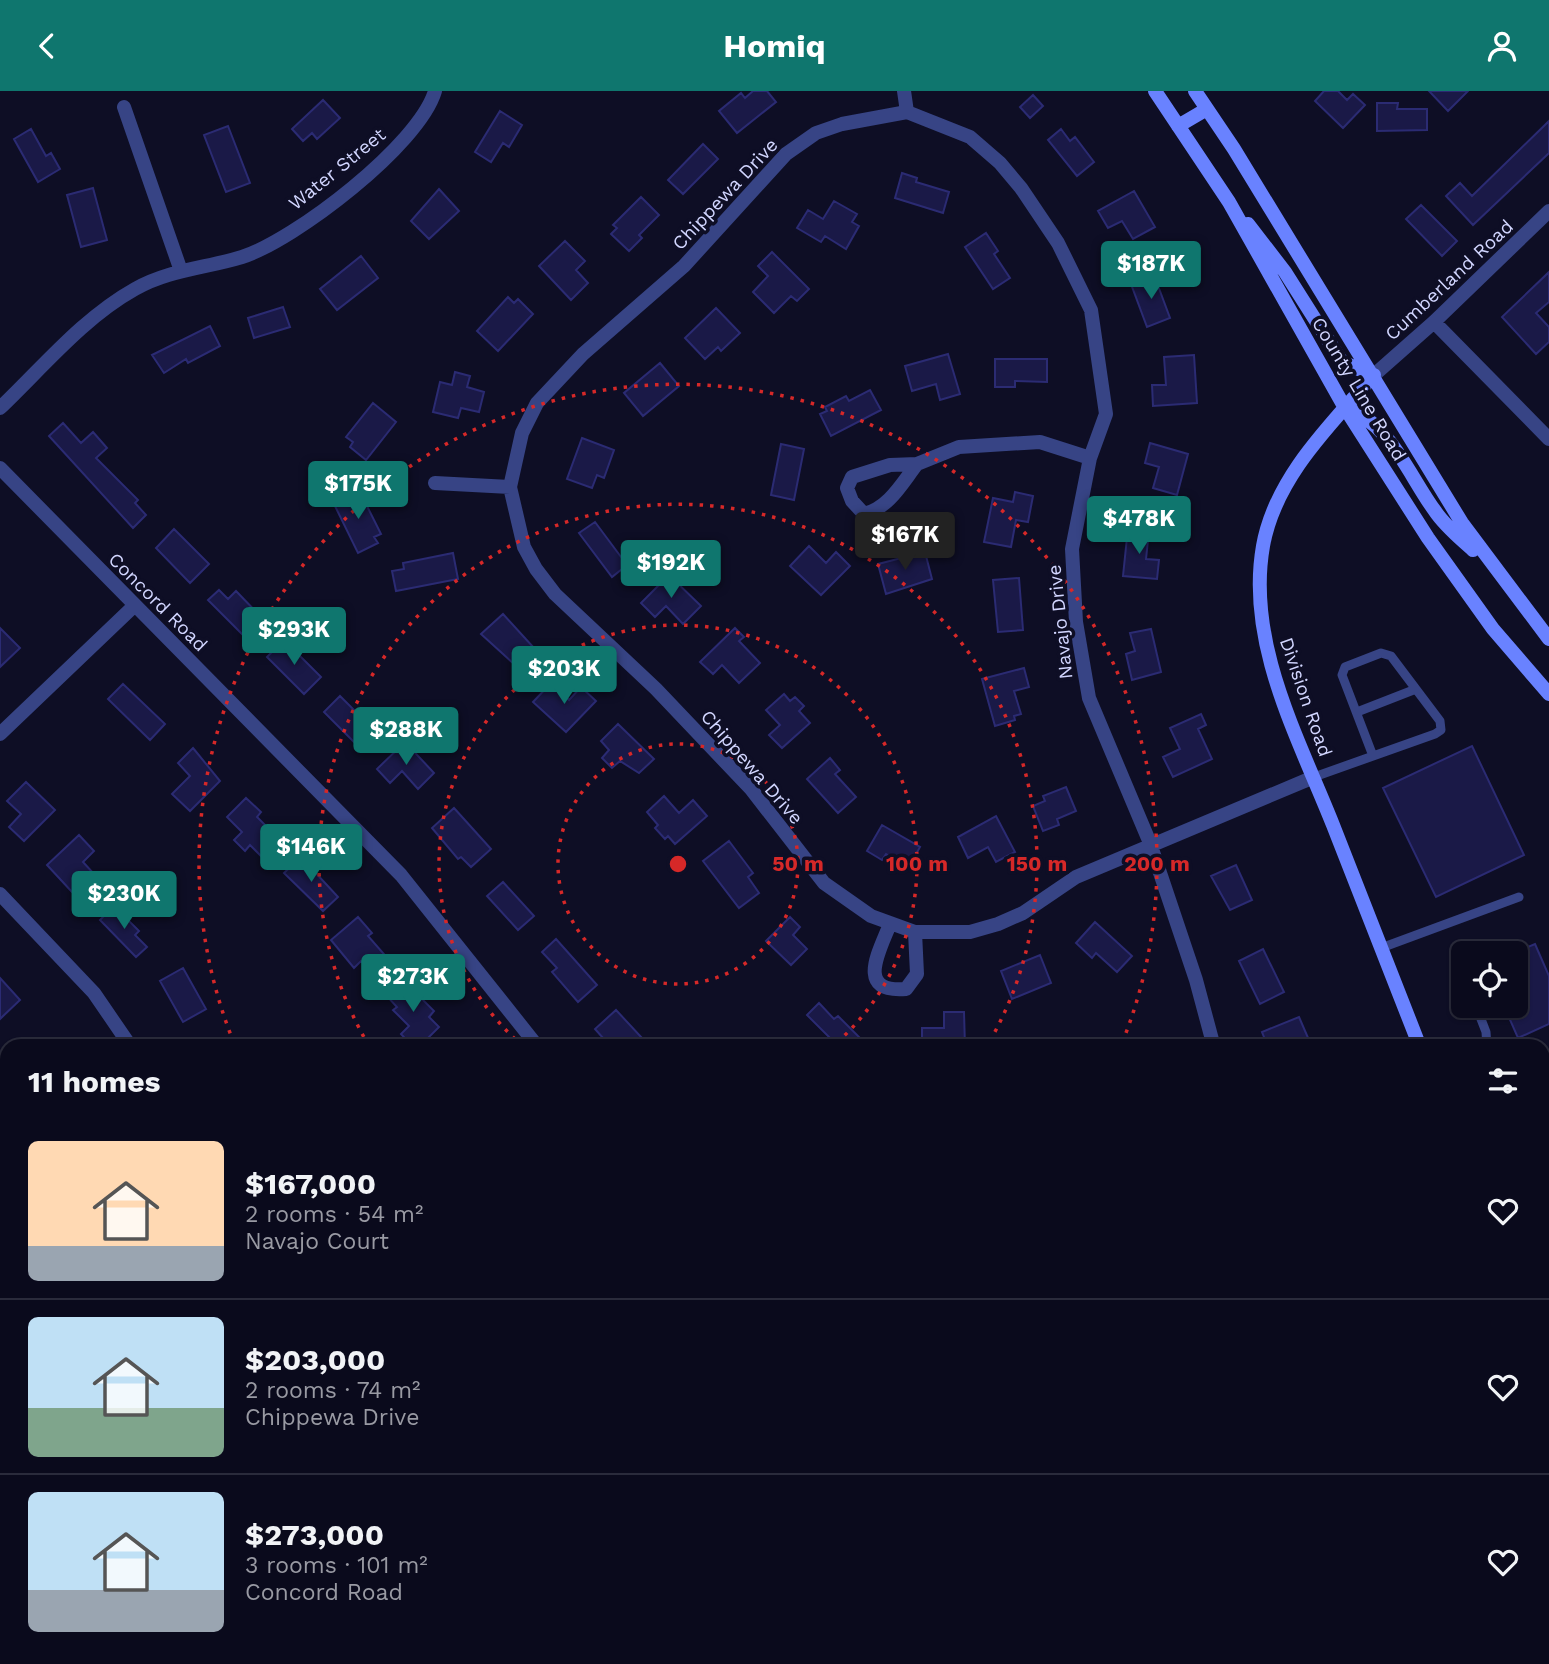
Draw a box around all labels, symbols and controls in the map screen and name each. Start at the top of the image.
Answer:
icon: back [28,27,66,65]
text: Homiq [723,27,826,65]
icon: person [1483,27,1521,65]
street label: Water Street [284,123,390,215]
street label: Chippewa Drive [667,133,783,255]
street label: Cumberland Road [1380,215,1518,345]
pin: $187K [1102,241,1200,301]
text: $187K [1117,250,1185,277]
street label: County Line Road [1307,313,1411,465]
pin: $175K [309,461,407,521]
text: $175K [324,470,392,497]
pin: $478K [1090,497,1188,556]
text: $478K [1103,505,1175,532]
pin: $167K [856,512,954,572]
text: $167K [871,521,939,548]
pin: $192K [622,540,720,600]
street label: Concord Road [104,548,212,656]
text: $192K [637,549,705,576]
street label: Navajo Drive [1043,564,1077,680]
pin: $293K [245,607,343,667]
text: $293K [258,616,330,643]
street label: Division Road [1275,634,1337,760]
pin: $203K [515,647,613,706]
text: $203K [528,655,600,682]
street label: Chippewa Drive [696,705,808,829]
pin: $288K [357,707,455,767]
text: $288K [369,716,443,743]
pin: $146K [262,825,360,884]
text: $146K [276,833,346,860]
text: 50 m [772,851,824,876]
text: 100 m [886,851,948,876]
text: 150 m [1007,851,1067,876]
text: 200 m [1124,851,1190,876]
centre of rings [666,852,690,876]
pin: $230K [75,871,173,931]
text: $230K [88,880,160,907]
map controls [1451,941,1528,1018]
button: locate [1451,941,1528,1018]
pin: $273K [364,955,462,1014]
text: $273K [377,963,449,990]
icon: filters [1484,1062,1522,1100]
text: 11 homes [28,1064,161,1099]
text: $167,000 [245,1166,376,1201]
icon: home [84,1169,168,1253]
icon: heart [1484,1192,1522,1230]
text: 2 rooms · 54 m² [245,1201,423,1228]
text: Navajo Court [245,1228,389,1255]
text: $203,000 [245,1342,385,1377]
icon: home [84,1345,168,1429]
icon: heart [1484,1368,1522,1406]
text: 2 rooms · 74 m² [245,1377,420,1404]
text: Chippewa Drive [245,1404,419,1431]
text: $273,000 [245,1517,384,1552]
icon: home [84,1520,168,1604]
icon: heart [1484,1543,1522,1581]
text: 3 rooms · 101 m² [245,1552,428,1579]
text: Concord Road [245,1579,403,1606]

